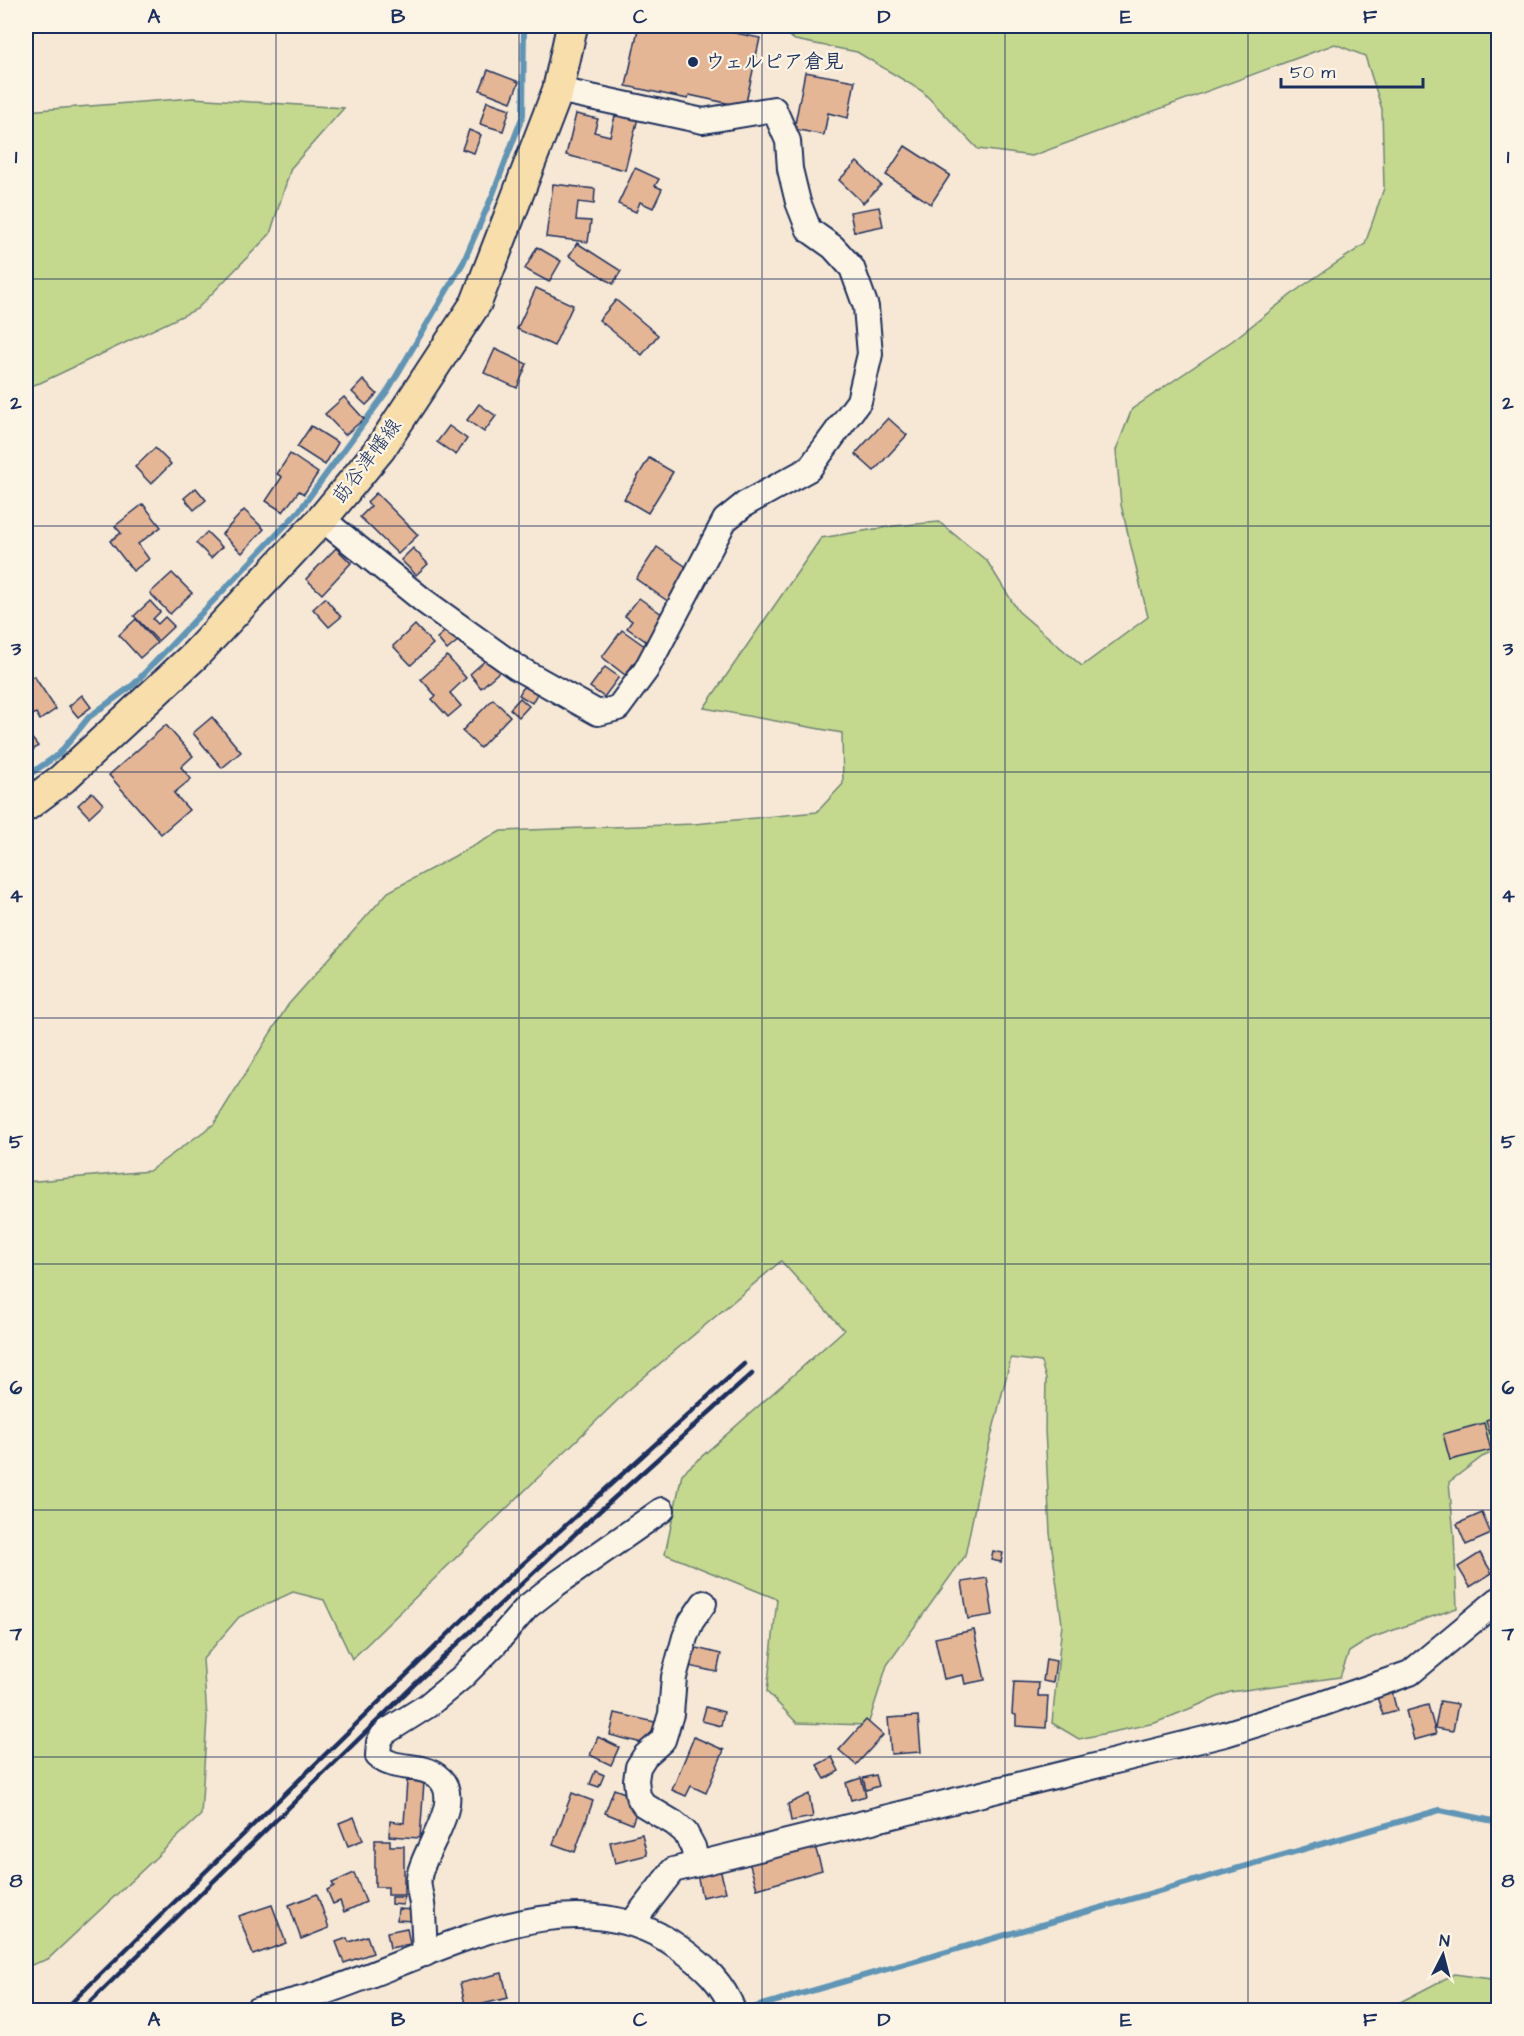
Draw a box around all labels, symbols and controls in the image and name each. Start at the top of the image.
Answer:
text: A [148,3,161,31]
text: B [391,3,406,31]
text: C [633,3,648,31]
text: D [878,3,891,31]
text: E [1120,3,1132,31]
text: F [1363,3,1378,31]
place label: ウェルピア倉見 [705,48,843,76]
scale bar [1281,51,1424,89]
marker: ウェルピア倉見 [686,55,700,69]
text: 50 m [1290,60,1335,85]
text: 1 [15,143,18,171]
text: 1 [1507,143,1510,171]
text: 2 [9,389,22,417]
text: 2 [1501,389,1514,417]
street label: 莇谷津幡線 [326,413,408,509]
text: 3 [10,635,22,663]
text: 3 [1502,635,1514,663]
text: 4 [9,882,23,910]
text: 4 [1501,882,1515,910]
text: 5 [9,1128,24,1156]
text: 5 [1501,1128,1516,1156]
text: 6 [10,1374,23,1402]
text: 6 [1502,1374,1515,1402]
text: 7 [9,1620,23,1648]
text: 7 [1501,1620,1515,1648]
text: 8 [10,1867,23,1895]
text: 8 [1502,1867,1515,1895]
north arrow [1413,1925,1473,1985]
text: N [1438,1930,1451,1953]
text: A [148,2006,161,2034]
text: B [391,2006,406,2034]
text: C [633,2006,648,2034]
text: D [878,2006,891,2034]
text: E [1120,2006,1132,2034]
text: F [1363,2006,1378,2034]

